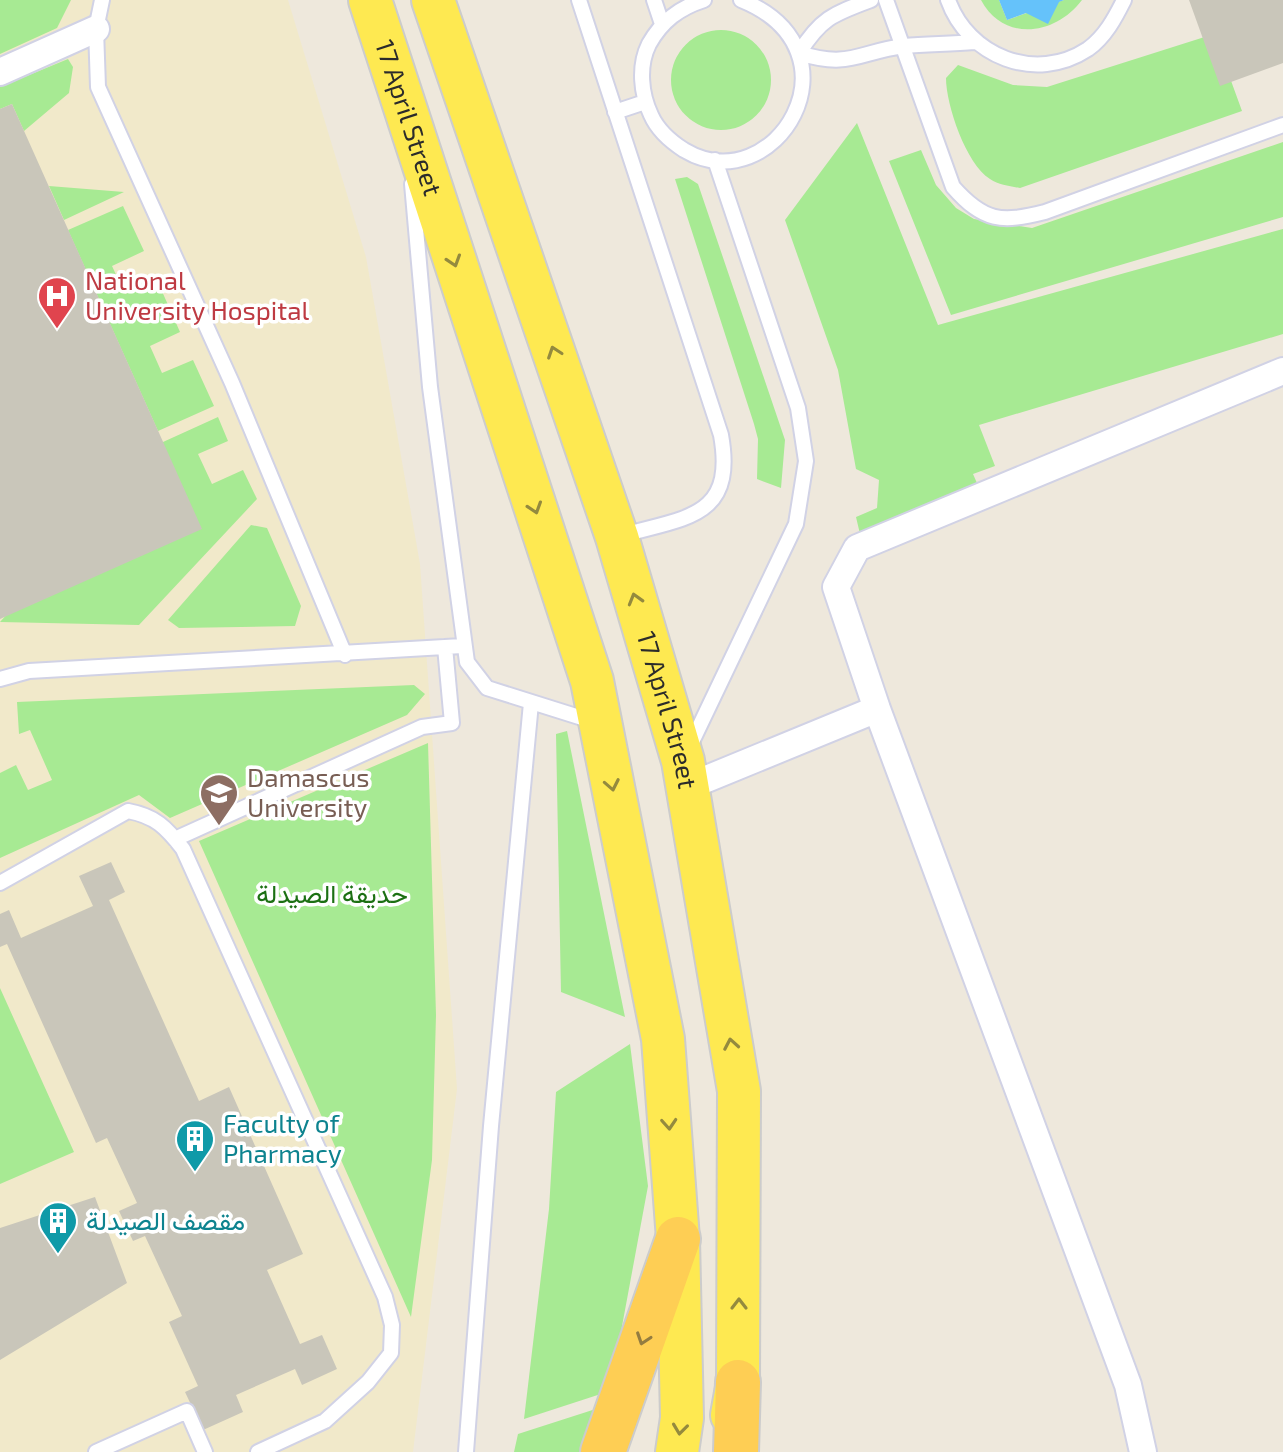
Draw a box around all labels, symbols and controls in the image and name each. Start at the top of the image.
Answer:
street label: 17 April Street [370,36,450,199]
one-way arrow [445,254,461,267]
place label: National University Hospital [85,264,309,325]
hospital icon: National University Hospital [36,275,78,330]
one-way arrow [547,346,563,360]
one-way arrow [525,500,541,514]
one-way arrow [628,593,644,607]
street label: 17 April Street [632,627,704,791]
place label: Damascus University [247,761,370,822]
school or university icon: Damascus University [198,772,240,827]
one-way arrow [603,778,620,791]
park label: حديقة الصيدلة [256,877,408,909]
one-way arrow [723,1037,740,1051]
place label: Faculty of Pharmacy [223,1107,342,1168]
building icon: Faculty of Pharmacy [174,1118,216,1173]
one-way arrow [660,1118,677,1131]
building icon: مقصف الصيدلة [37,1200,79,1255]
place label: مقصف الصيدلة [86,1204,245,1236]
one-way arrow [730,1297,748,1310]
one-way arrow [636,1331,652,1345]
one-way arrow [671,1423,688,1436]

